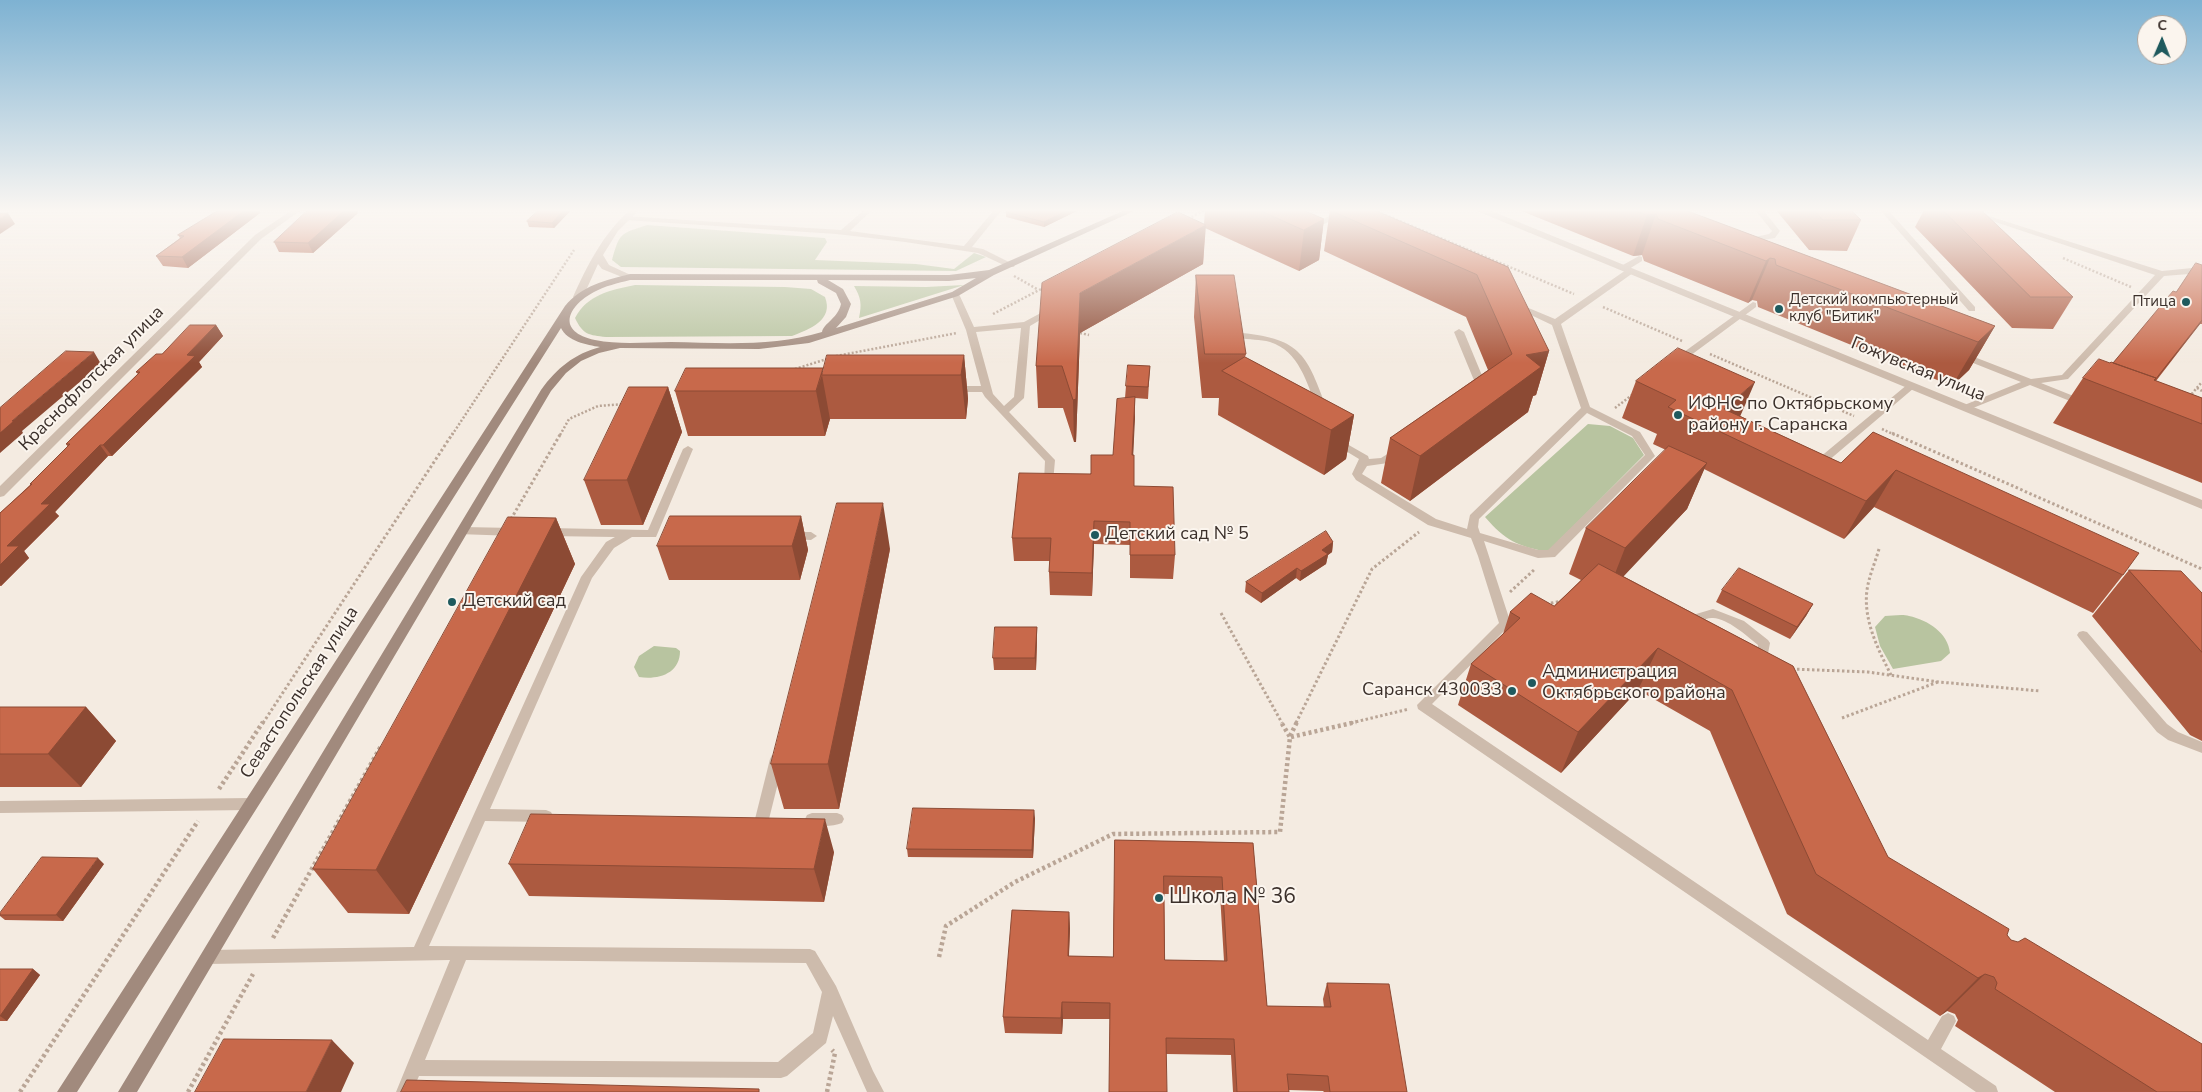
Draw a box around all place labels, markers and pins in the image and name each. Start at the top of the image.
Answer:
place label: Детский компьютерный клуб "Битик" [1789,291,1959,326]
place label: Птица [2132,293,2176,311]
marker: Птица [2180,296,2192,308]
marker: Детский компьютерный клуб "Битик" [1773,303,1785,315]
place label: ИФНС по Октябрьскому району г. Саранска [1688,394,1893,436]
marker: ИФНС по Октябрьскому району г. Саранска [1672,409,1684,421]
place label: Детский сад № 5 [1105,524,1249,546]
marker: Детский сад № 5 [1089,529,1101,541]
place label: Детский сад [462,591,566,613]
marker: Детский сад [446,596,458,608]
place label: Администрация Октябрьского района [1542,662,1726,704]
marker: Администрация Октябрьского района [1526,677,1538,689]
place label: Саранск 430033 [1362,680,1502,702]
marker: Саранск 430033 [1506,685,1518,697]
place label: Школа № 36 [1169,885,1296,911]
marker: Школа № 36 [1153,892,1165,904]

